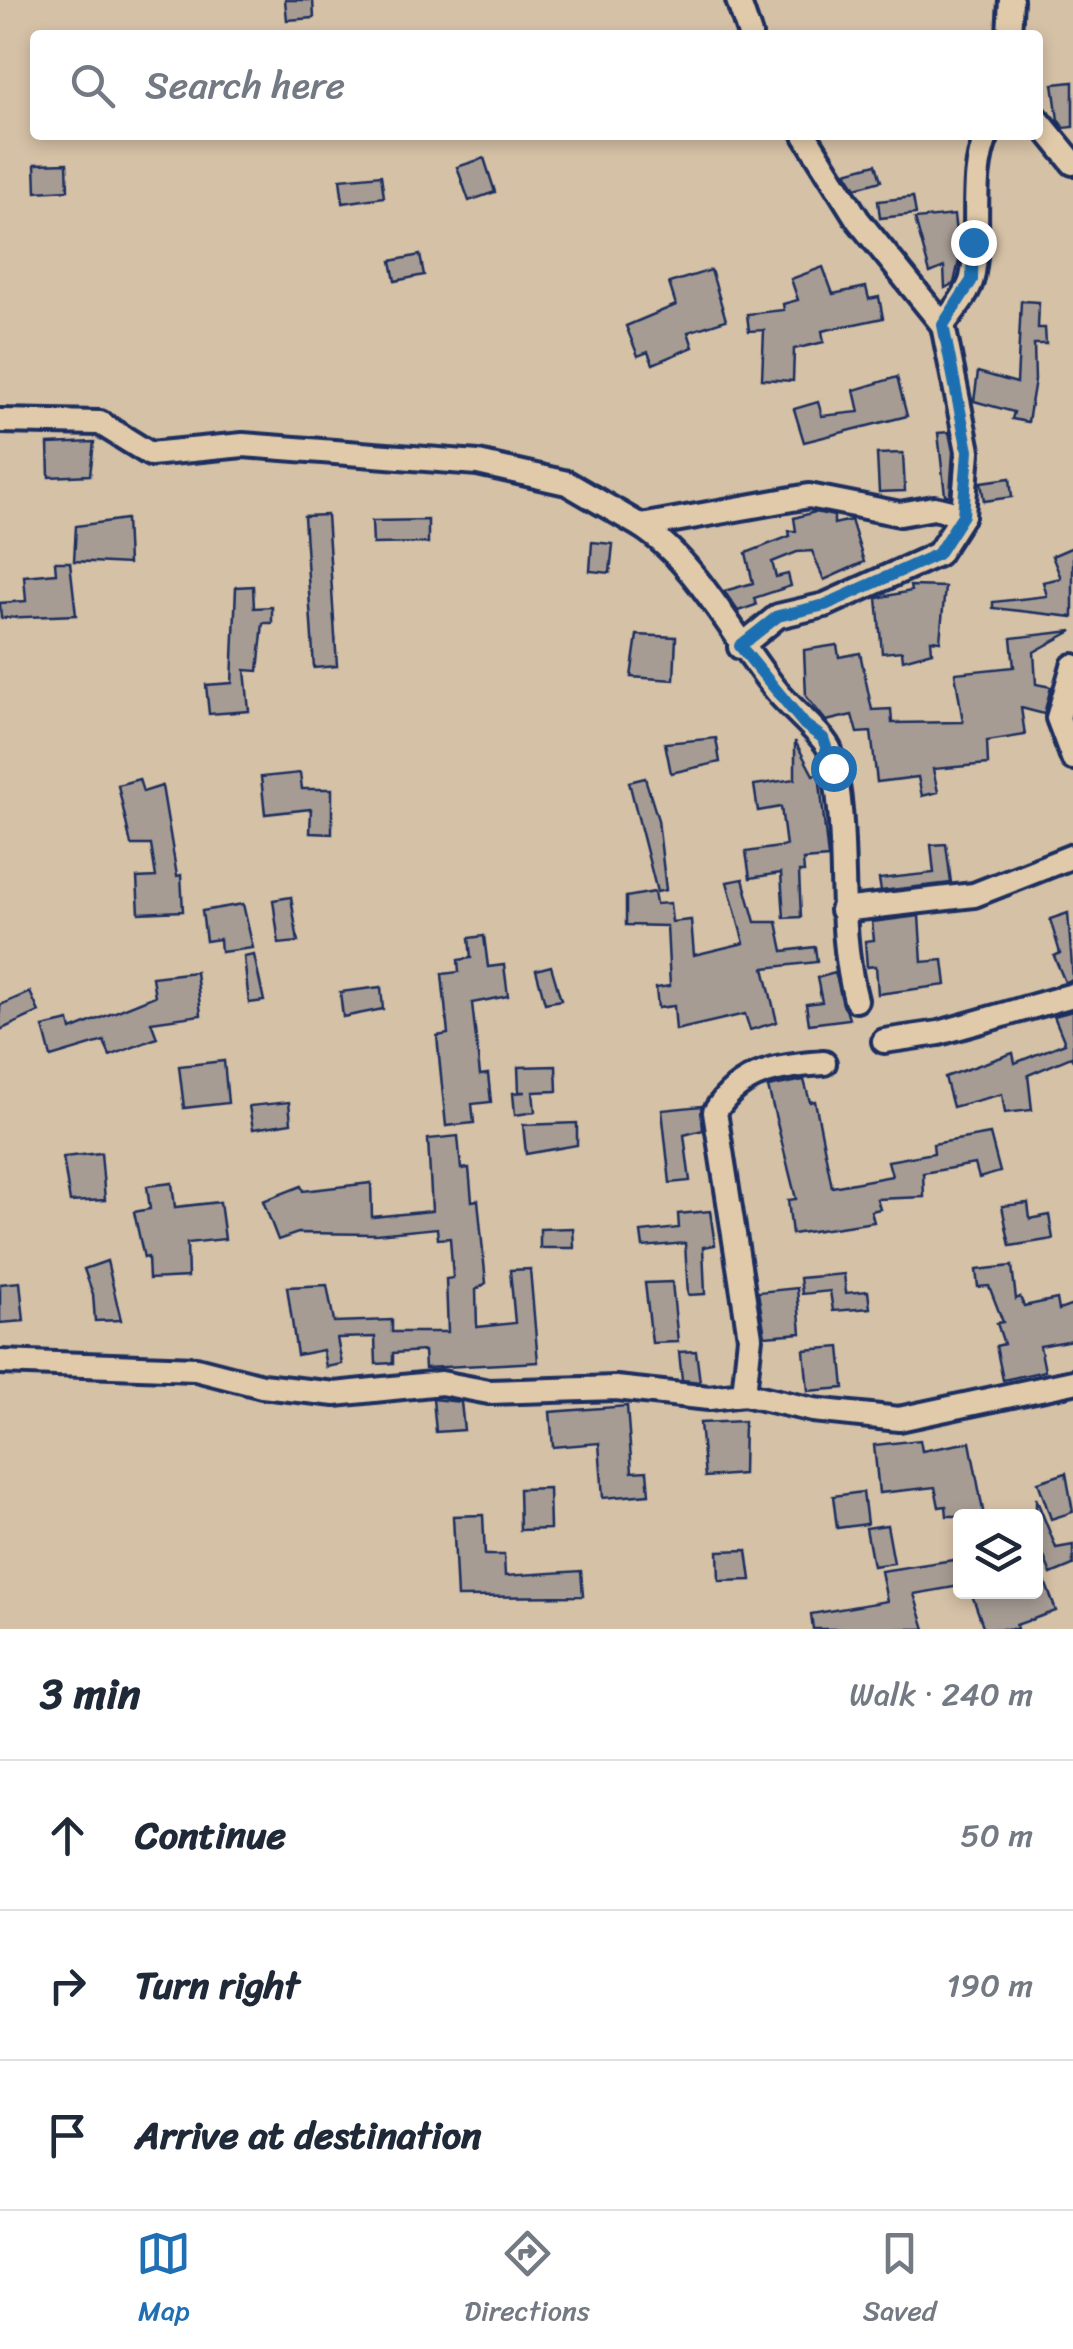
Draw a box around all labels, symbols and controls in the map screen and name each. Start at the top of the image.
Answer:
search box [30,30,1043,140]
text: Search here [145,52,345,119]
icon: search [65,58,120,113]
route end [951,220,997,266]
route start [811,746,857,792]
map controls [953,1509,1043,1599]
button: layers [953,1509,1043,1599]
text: 3 min [40,1657,140,1731]
text: Walk · 240 m [849,1666,1033,1723]
text: Continue [135,1802,286,1869]
text: 50 m [960,1807,1033,1864]
icon: ahead [40,1808,95,1863]
text: Turn right [135,1952,300,2019]
text: 190 m [947,1957,1033,2014]
icon: right [40,1958,95,2013]
text: Arrive at destination [135,2102,482,2169]
icon: arrive [40,2108,95,2163]
tab: Map [136,2226,191,2335]
tab: Directions [464,2226,590,2335]
tab: Saved [863,2226,937,2335]

